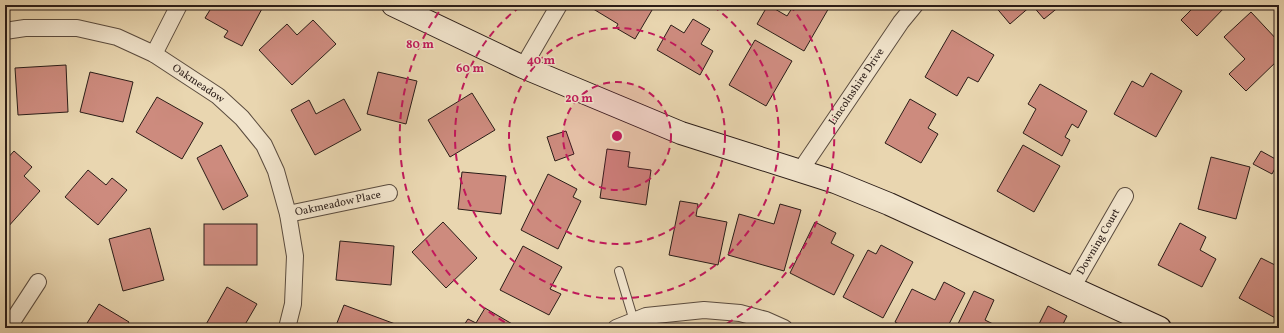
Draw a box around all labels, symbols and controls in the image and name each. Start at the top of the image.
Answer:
text: 80 m [406,37,434,53]
street label: Lincolnshire Drive [826,45,888,129]
text: 40 m [527,53,556,69]
street label: Oakmeadow [169,61,228,107]
text: 60 m [456,61,484,77]
text: 20 m [565,91,593,107]
centre of rings [610,129,624,143]
street label: Oakmeadow Place [294,188,382,220]
street label: Downing Court [1074,206,1124,278]

